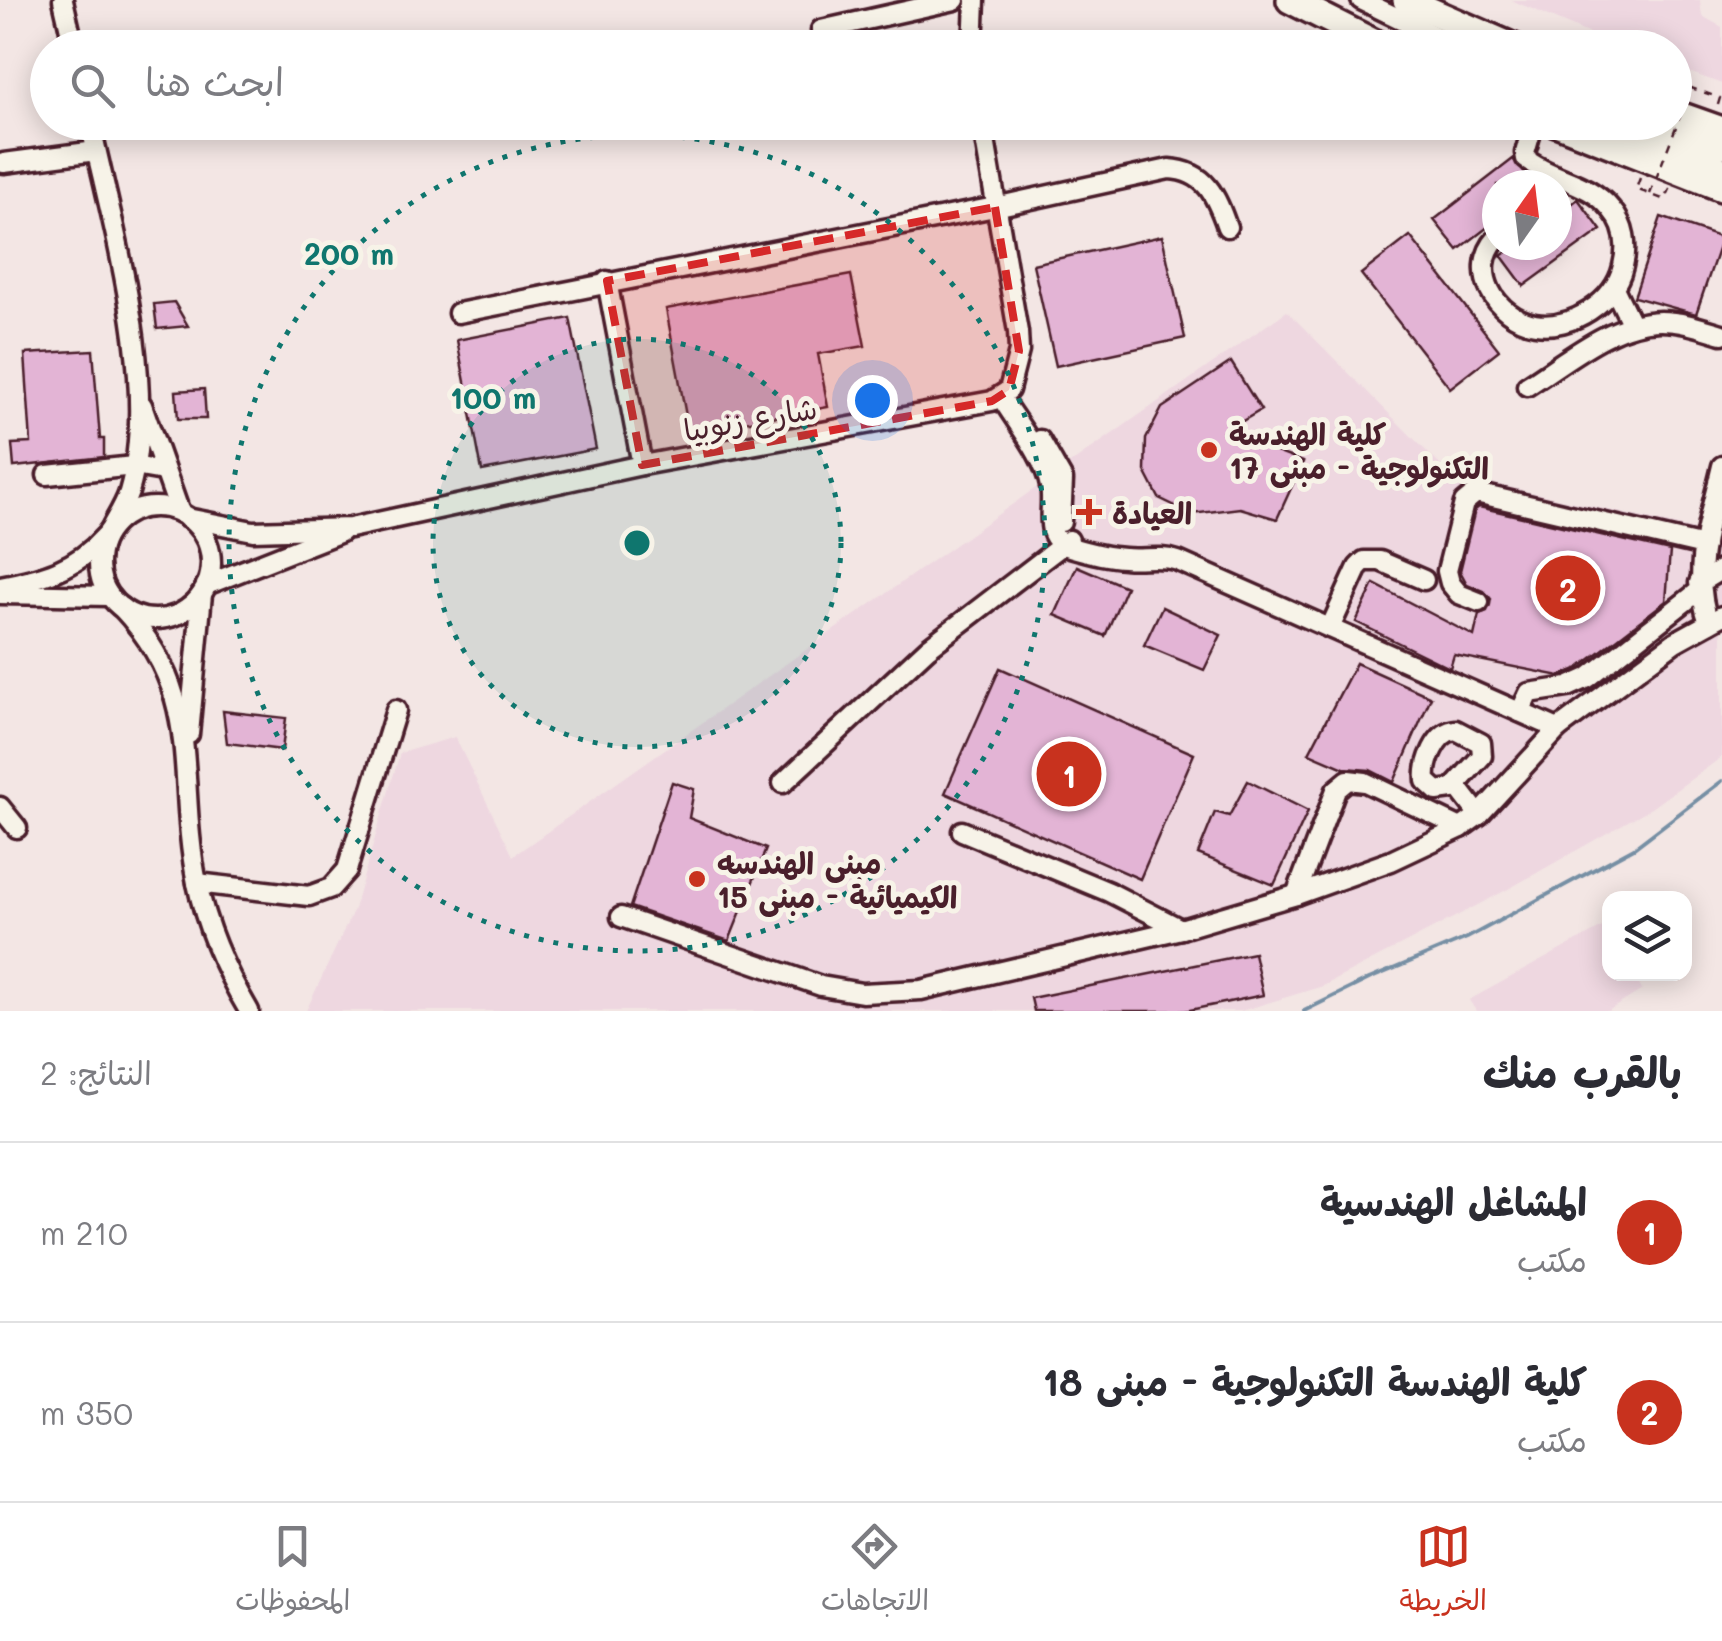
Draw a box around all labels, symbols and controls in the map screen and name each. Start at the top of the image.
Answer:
search box [30,30,1692,140]
text: ابحث هنا [145,56,284,106]
icon: search [65,58,120,113]
north arrow [1482,170,1572,260]
text: 200 m [304,233,394,273]
your location [847,375,898,426]
text: 100 m [450,377,536,417]
street label: شارع زنوبيا [680,387,820,452]
place label: كلية الهندسة التكنولوجية - مبنى 17 [1229,413,1489,488]
marker: كلية الهندسة التكنولوجية - مبنى 17 [1198,439,1220,461]
place label: العيادة [1112,492,1192,532]
marker: العيادة [1076,499,1102,525]
centre of rings [619,525,655,561]
pin: 2 [1536,550,1600,626]
pin: 1 [1036,736,1102,812]
place label: مبنى الهندسه الكيميائية - مبنى 15 [717,842,957,917]
marker: مبنى الهندسه الكيميائية - مبنى 15 [686,868,708,890]
map controls [1602,891,1692,981]
button: layers [1602,891,1692,981]
text: بالقرب منك [1483,1044,1682,1099]
text: النتائج: 2 [40,1051,152,1093]
text: المشاغل الهندسية [1320,1176,1587,1226]
text: 210 m [40,1211,128,1253]
text: 1 [1642,1211,1657,1253]
text: مكتب [1517,1238,1587,1280]
text: كلية الهندسة التكنولوجية - مبنى 18 [1042,1356,1587,1406]
text: 350 m [40,1391,133,1433]
text: 2 [1641,1391,1658,1433]
text: مكتب [1517,1418,1587,1460]
tab: المحفوظات [235,1519,351,1625]
tab: الاتجاهات [821,1519,929,1625]
tab: الخريطة [1399,1519,1487,1625]

